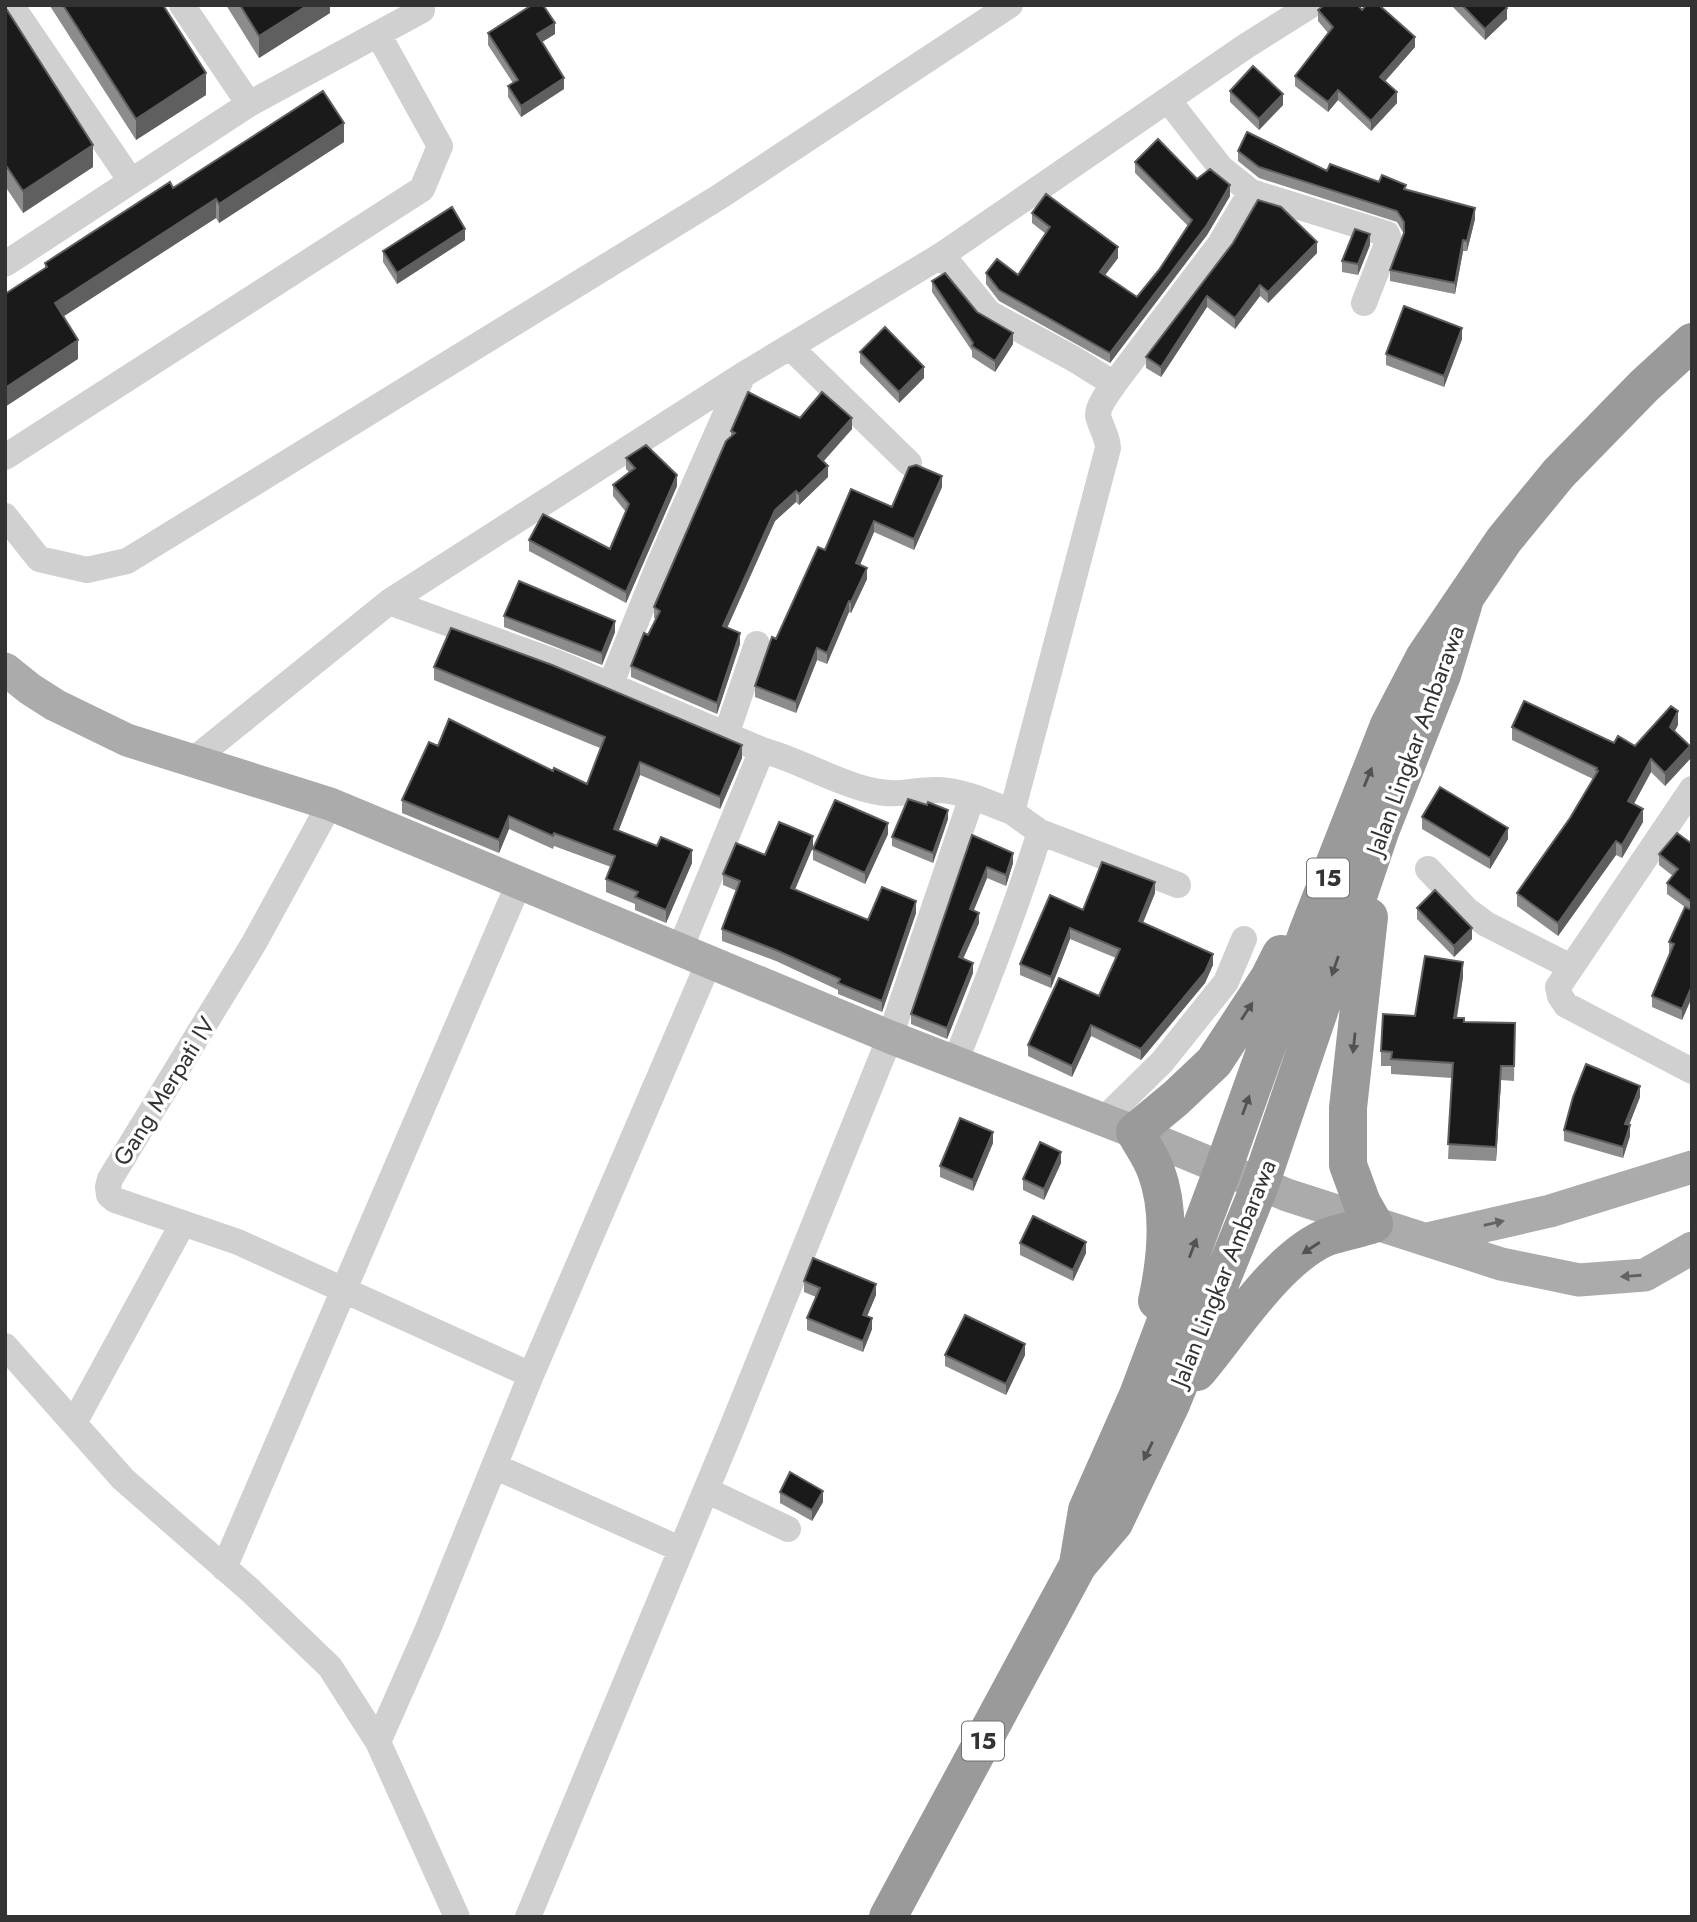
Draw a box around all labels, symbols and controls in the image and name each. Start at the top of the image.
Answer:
street label: Jalan Lingkar Ambarawa [1356,620,1473,863]
one-way arrow [1362,766,1373,787]
road number: 15 [1307,858,1349,898]
one-way arrow [1329,955,1340,976]
one-way arrow [1241,1002,1254,1021]
street label: Gang Merpati IV [104,1010,224,1172]
one-way arrow [1349,1032,1360,1054]
one-way arrow [1241,1094,1252,1115]
street label: Jalan Lingkar Ambarawa [1160,1154,1285,1395]
one-way arrow [1483,1218,1505,1229]
one-way arrow [1188,1238,1199,1259]
one-way arrow [1301,1241,1320,1254]
one-way arrow [1620,1271,1642,1282]
one-way arrow [1142,1441,1154,1461]
road number: 15 [962,1722,1004,1760]

